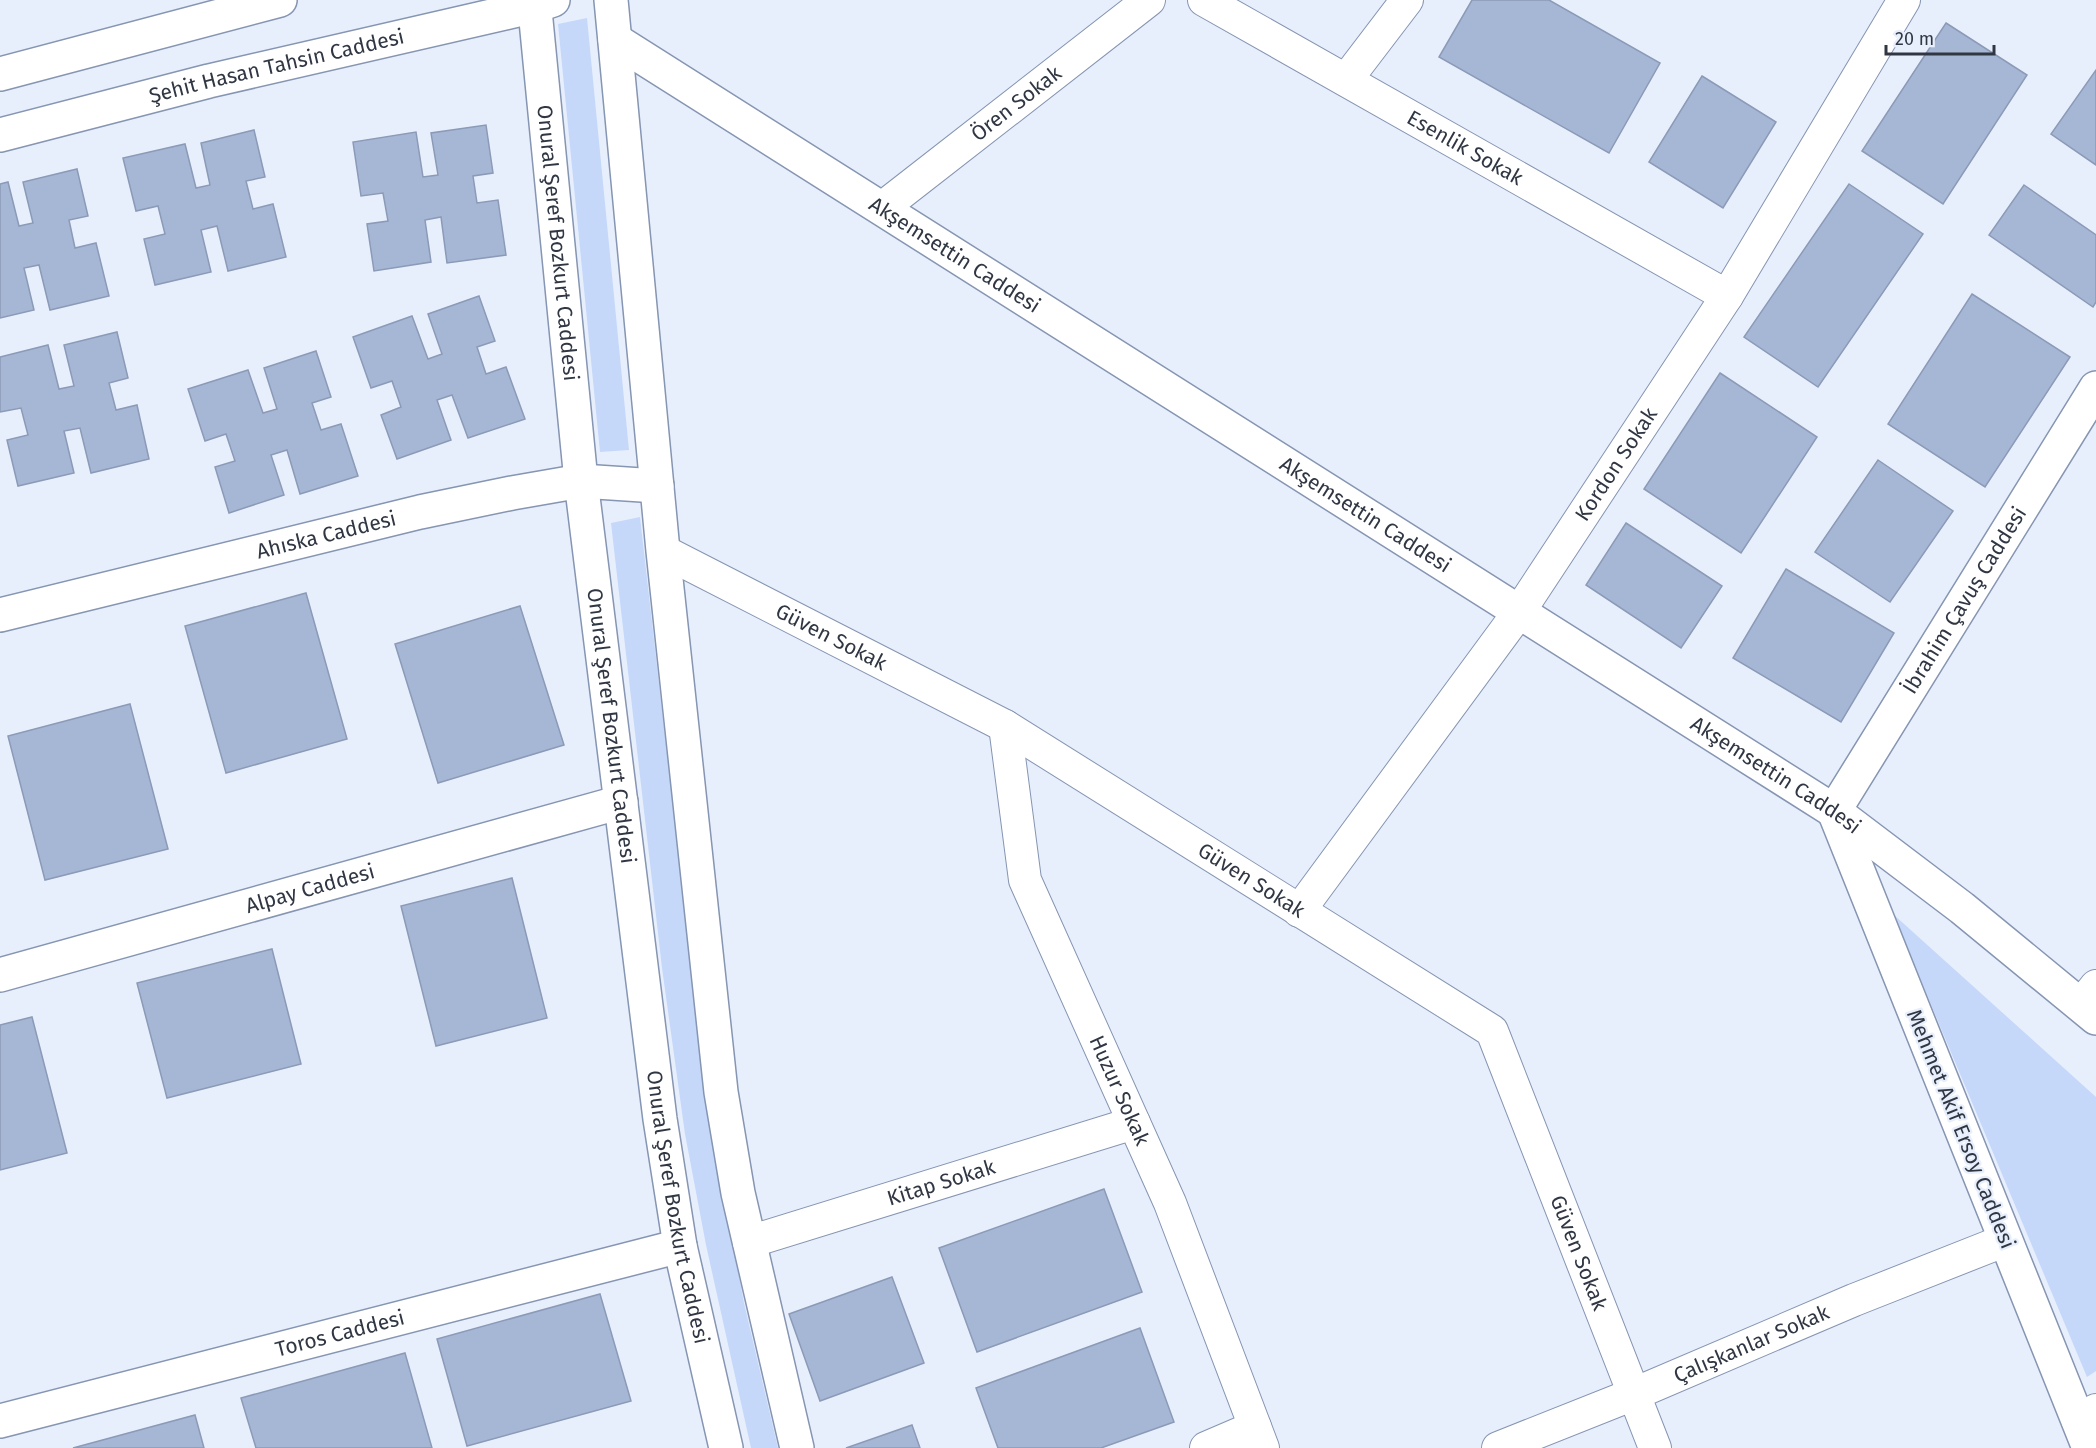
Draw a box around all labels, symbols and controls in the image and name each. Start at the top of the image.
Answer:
scale bar [1886,18,1994,56]
street label: Şehit Hasan Tahsin Caddesi [146,24,407,109]
text: 20 m [1895,28,1934,50]
street label: Ören Sokak [966,60,1067,147]
street label: Onural Şeref Bozkurt Caddesi [531,104,584,382]
street label: Esenlik Sokak [1402,105,1528,191]
street label: Akşemsettin Caddesi [864,191,1045,319]
street label: Kordon Sokak [1569,402,1663,526]
street label: Akşemsettin Caddesi [1275,451,1456,578]
street label: İbrahim Çavuş Caddesi [1897,502,2032,699]
street label: Ahıska Caddesi [254,505,399,565]
street label: Onural Şeref Bozkurt Caddesi [581,587,641,865]
street label: Güven Sokak [771,598,891,676]
street label: Akşemsettin Caddesi [1686,711,1866,840]
street label: Güven Sokak [1193,837,1310,924]
street label: Alpay Caddesi [243,858,378,919]
street label: Mehmet Akif Ersoy Caddesi [1901,1005,2021,1253]
street label: Huzur Sokak [1084,1031,1156,1150]
street label: Onural Şeref Bozkurt Caddesi [641,1069,715,1346]
street label: Kitap Sokak [884,1154,998,1212]
street label: Güven Sokak [1545,1192,1613,1314]
street label: Çalışkanlar Sokak [1670,1299,1833,1388]
street label: Toros Caddesi [273,1304,407,1363]

